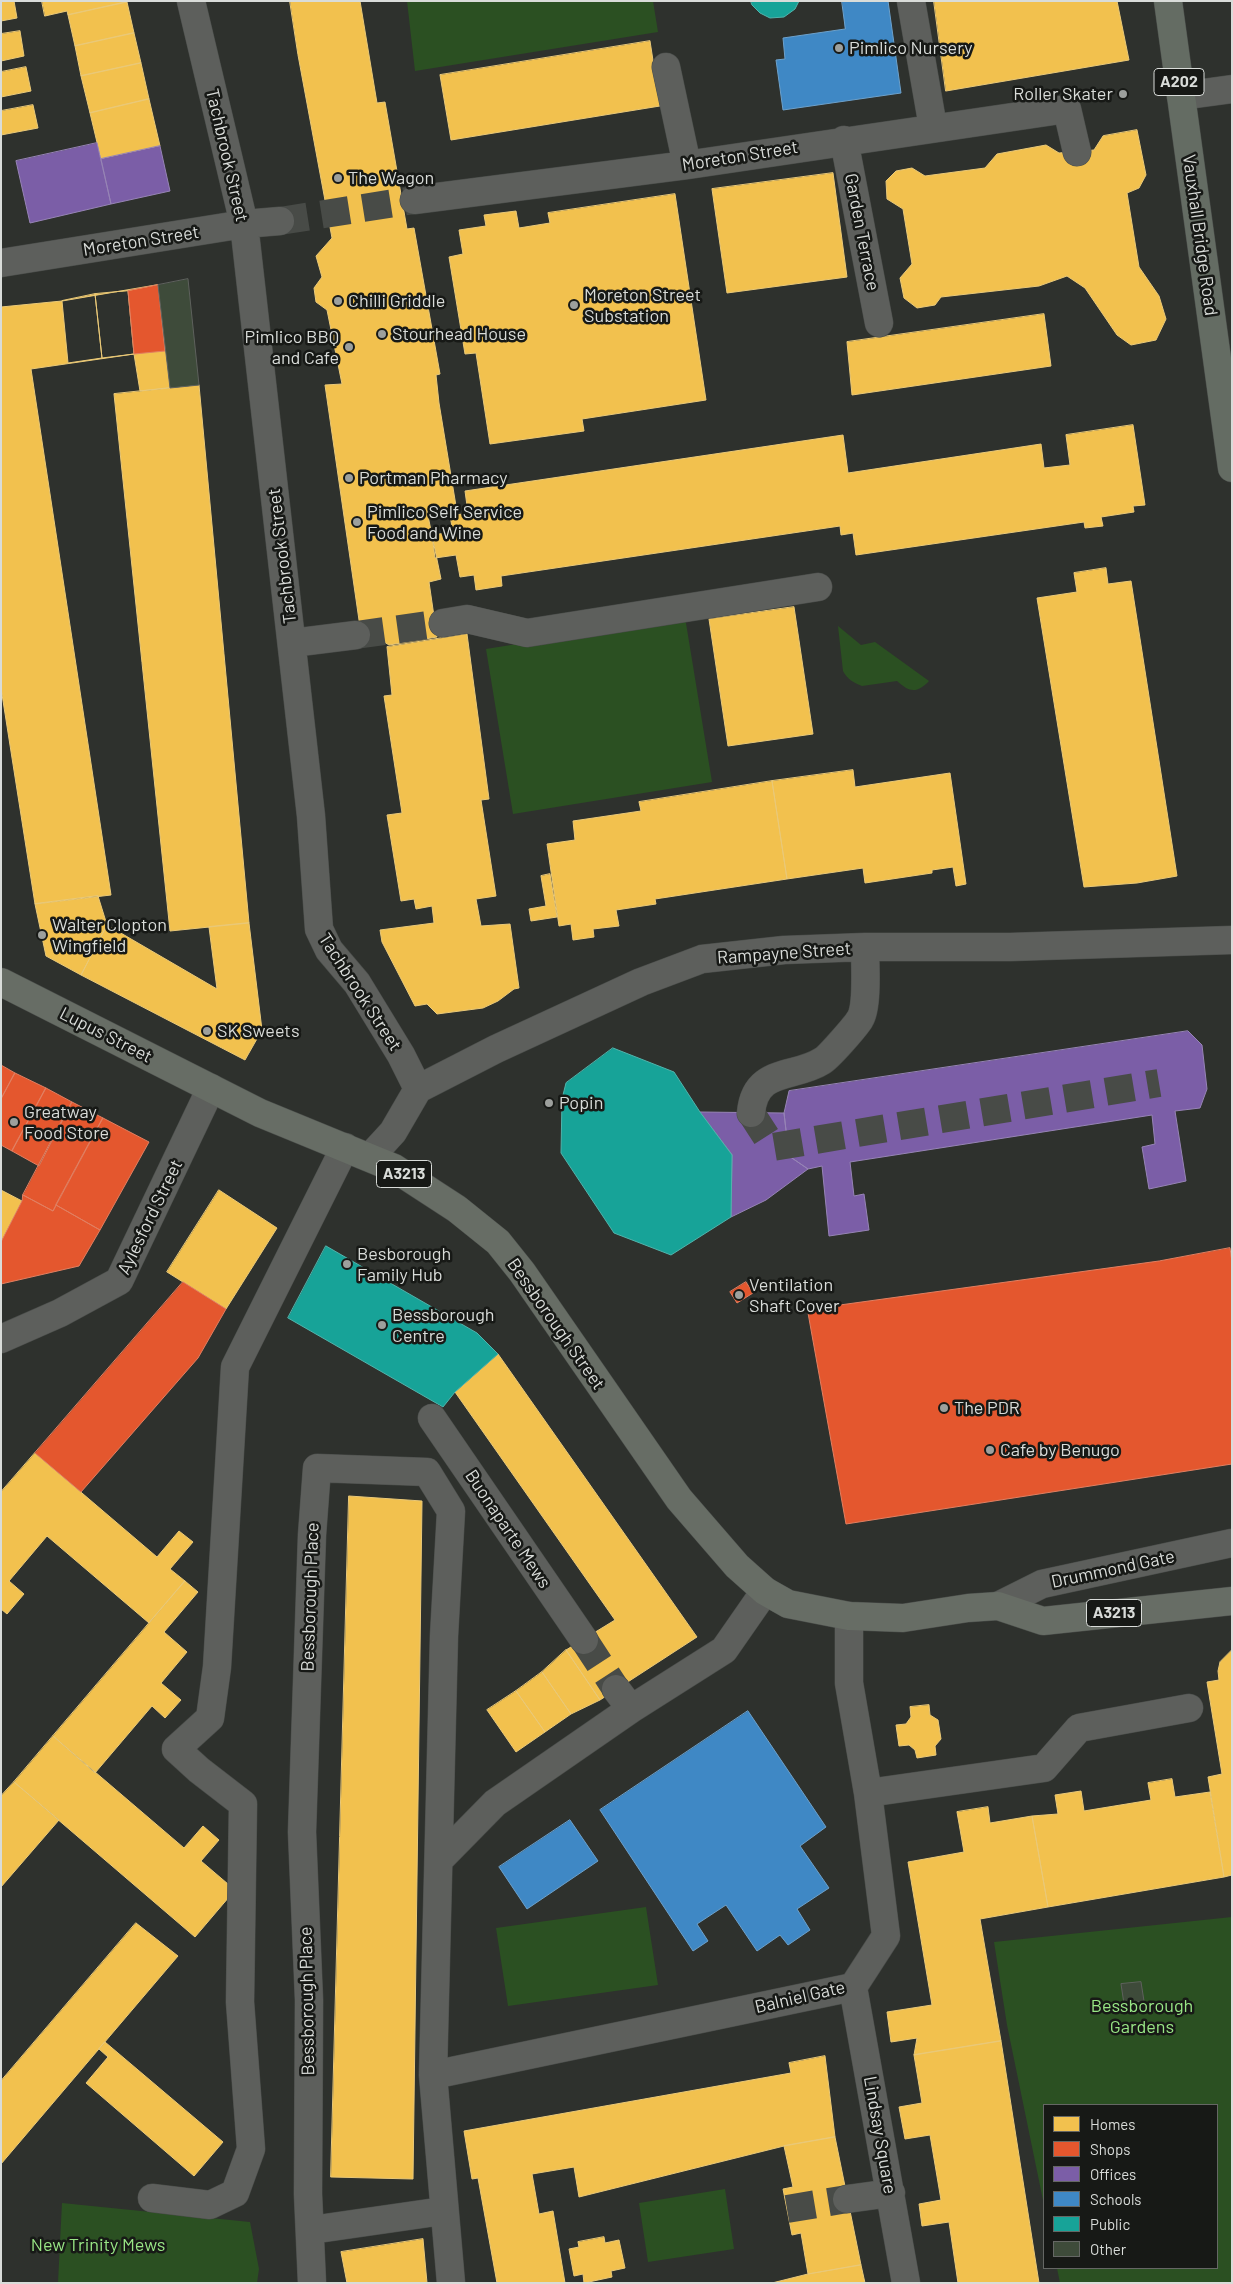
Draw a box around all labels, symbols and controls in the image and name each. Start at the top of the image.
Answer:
place label: Pimlico Nursery [849,37,972,59]
marker: Pimlico Nursery [833,42,845,54]
road number: A202 [1154,68,1204,95]
place label: Roller Skater [1013,83,1113,105]
street label: Tachbrook Street [201,86,253,224]
marker: Roller Skater [1117,88,1129,100]
street label: Moreton Street [680,136,800,176]
street label: Vauxhall Bridge Road [1178,153,1222,317]
place label: The Wagon [348,167,434,189]
marker: The Wagon [332,172,344,184]
street label: Garden Terrace [840,172,884,292]
street label: Moreton Street [81,221,201,261]
place label: Moreton Street Substation [584,284,701,326]
place label: Chilli Griddle [348,290,445,312]
marker: Chilli Griddle [332,295,344,307]
marker: Moreton Street Substation [568,299,580,311]
place label: Stourhead House [392,323,526,345]
place label: Pimlico BBQ and Cafe [245,326,339,368]
marker: Stourhead House [376,328,388,340]
marker: Pimlico BBQ and Cafe [343,341,355,353]
place label: Portman Pharmacy [359,467,508,489]
marker: Portman Pharmacy [343,472,355,484]
street label: Tachbrook Street [263,487,301,625]
place label: Pimlico Self Service Food and Wine [367,501,522,544]
marker: Pimlico Self Service Food and Wine [351,516,363,528]
place label: Walter Clopton Wingfield [52,914,167,956]
marker: Walter Clopton Wingfield [36,929,48,941]
street label: Tachbrook Street [314,929,406,1055]
street label: Rampayne Street [716,938,852,968]
street label: Lupus Street [56,1002,156,1068]
place label: SK Sweets [217,1020,300,1042]
marker: SK Sweets [201,1025,213,1037]
place label: Popin [559,1092,603,1114]
marker: Popin [543,1097,555,1109]
place label: Greatway Food Store [24,1101,109,1144]
marker: Greatway Food Store [8,1116,20,1128]
street label: Aylesford Street [113,1156,187,1278]
road number: A3213 [376,1160,432,1188]
place label: Besborough Family Hub [357,1243,451,1286]
street label: Bessborough Street [503,1254,609,1394]
marker: Besborough Family Hub [341,1258,353,1270]
place label: Ventilation Shaft Cover [749,1274,840,1316]
marker: Ventilation Shaft Cover [733,1289,745,1301]
place label: Bessborough Centre [392,1304,495,1346]
marker: Bessborough Centre [376,1319,388,1331]
place label: The PDR [954,1397,1020,1419]
marker: The PDR [938,1402,950,1414]
place label: Cafe by Benugo [1000,1439,1120,1461]
marker: Cafe by Benugo [984,1444,996,1456]
street label: Buonaparte Mews [460,1466,556,1592]
street label: Bessborough Place [297,1522,323,1672]
street label: Drummond Gate [1049,1545,1177,1593]
road number: A3213 [1086,1600,1142,1626]
street label: Bessborough Place [295,1926,319,2076]
street label: Balniel Gate [753,1976,847,2018]
park label: Bessborough Gardens [1091,1995,1193,2038]
street label: Lindsay Square [859,2074,901,2196]
legend [1043,2104,1218,2269]
text: Homes [1090,2115,1135,2133]
text: Shops [1090,2140,1130,2158]
text: Offices [1090,2165,1136,2183]
text: Schools [1090,2190,1142,2208]
text: Public [1090,2215,1130,2233]
park label: New Trinity Mews [31,2234,165,2256]
text: Other [1090,2240,1126,2258]

